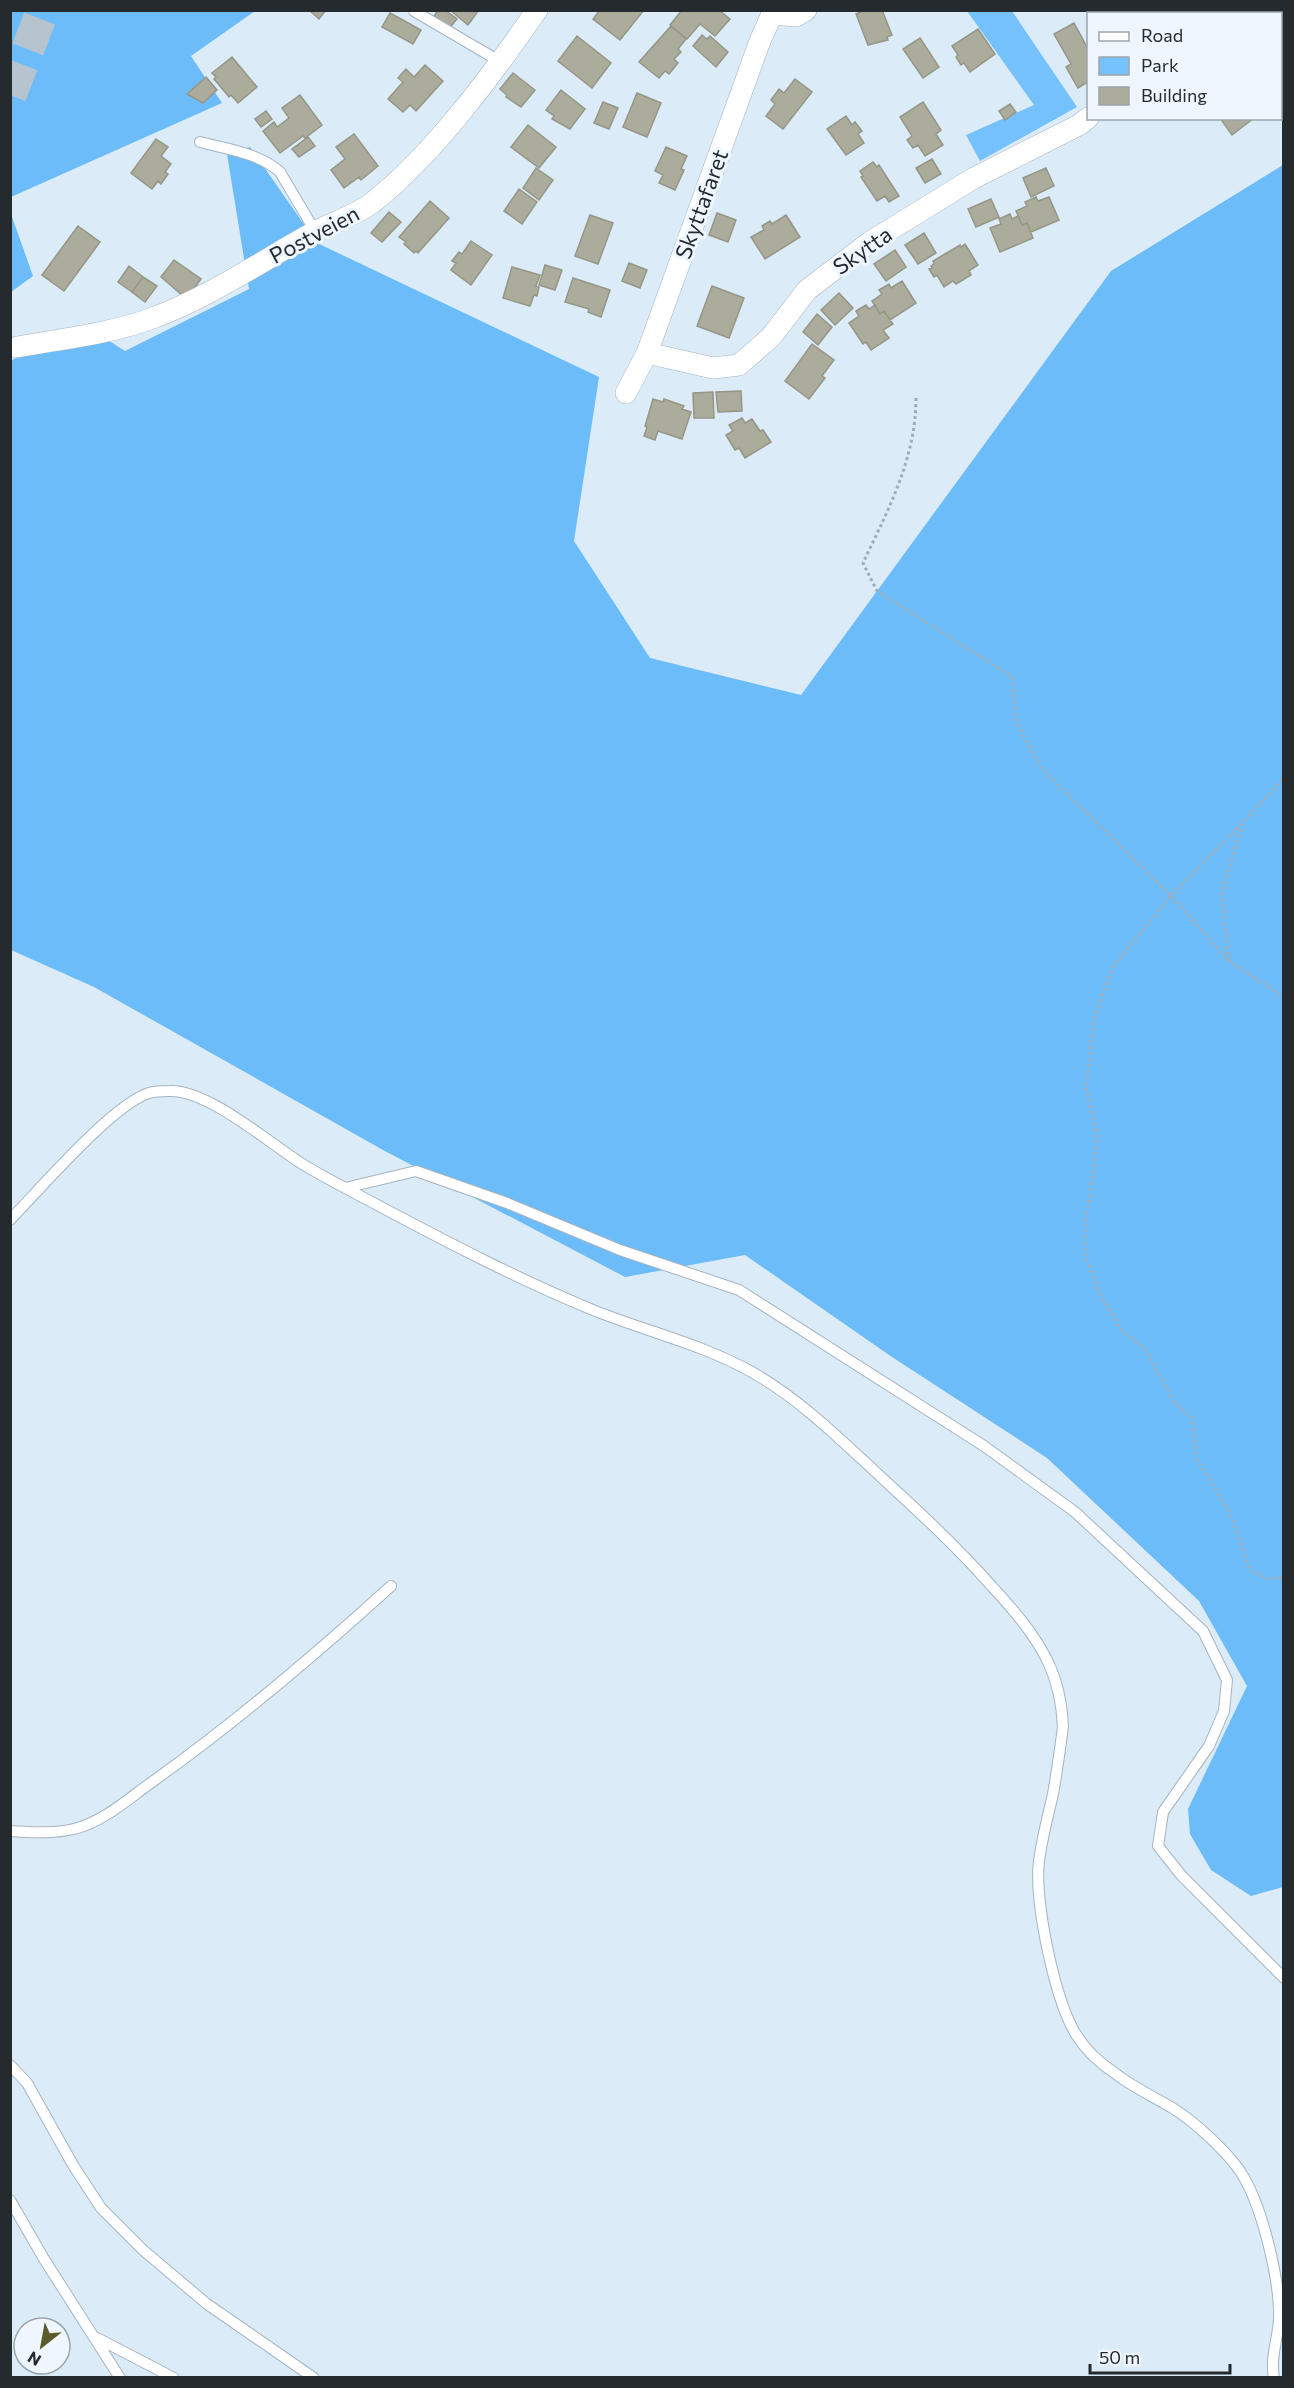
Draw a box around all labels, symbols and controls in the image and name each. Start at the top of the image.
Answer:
legend [1087,12,1282,120]
text: Road [1141,24,1183,46]
text: Park [1141,54,1179,76]
text: Building [1141,84,1207,106]
street label: Skyttafaret [669,146,733,262]
street label: Postveien [265,199,363,269]
street label: Skytta [827,220,897,280]
north arrow [12,2316,72,2376]
scale bar [1090,2337,1230,2375]
text: 50 m [1099,2346,1140,2368]
text: N [24,2348,44,2371]

